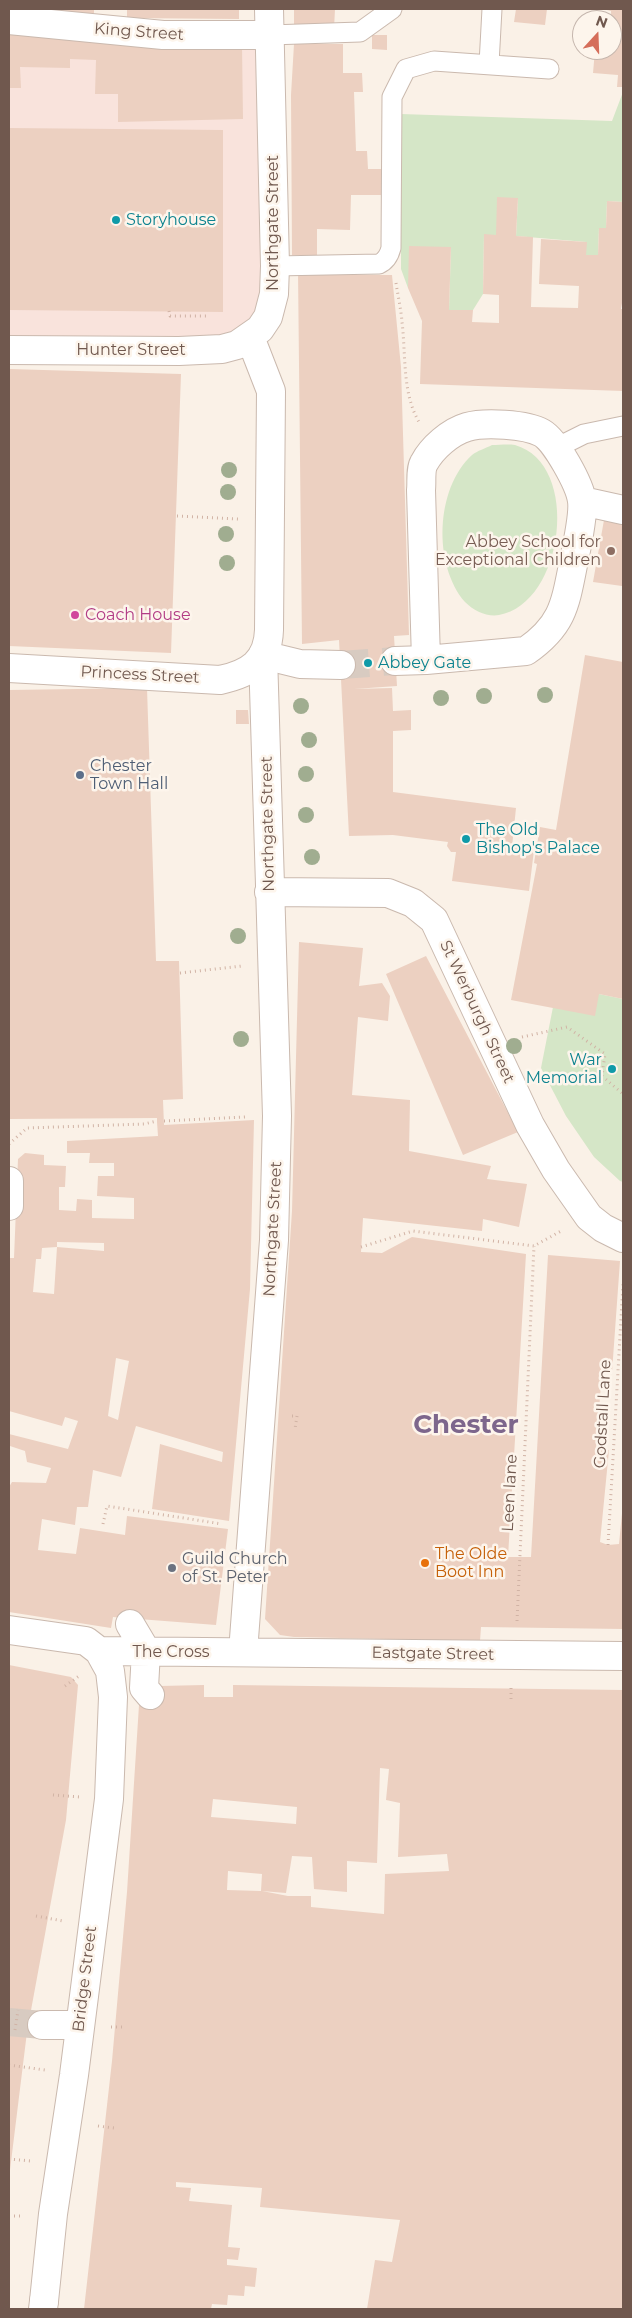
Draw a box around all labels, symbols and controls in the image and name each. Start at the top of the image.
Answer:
north arrow [572,10,622,60]
text: N [593,11,610,32]
street label: King Street [93,19,185,45]
street label: Northgate Street [263,155,283,291]
place label: Storyhouse [126,210,216,230]
marker: Storyhouse [110,214,122,226]
street label: Hunter Street [76,340,186,360]
place label: Abbey School for Exceptional Children [435,532,601,570]
marker: Abbey School for Exceptional Children [605,545,617,557]
place label: Coach House [85,605,191,625]
marker: Coach House [69,609,81,621]
place label: Abbey Gate [378,653,471,673]
marker: Abbey Gate [362,657,374,669]
street label: Princess Street [80,662,200,688]
place label: Chester Town Hall [90,756,168,794]
street label: Northgate Street [257,756,279,892]
marker: Chester Town Hall [74,769,86,781]
place label: The Old Bishop's Palace [476,820,600,858]
marker: The Old Bishop's Palace [460,833,472,845]
street label: St Werburgh Street [435,937,519,1087]
place label: War Memorial [526,1050,602,1088]
marker: War Memorial [606,1063,618,1075]
street label: Northgate Street [260,1161,286,1297]
street label: Godstall Lane [591,1359,615,1469]
district label: Chester [413,1409,519,1441]
street label: Leen lane [498,1454,522,1532]
place label: The Olde Boot Inn [435,1544,507,1582]
place label: Guild Church of St. Peter [182,1549,288,1587]
marker: The Olde Boot Inn [419,1557,431,1569]
marker: Guild Church of St. Peter [166,1562,178,1574]
street label: The Cross [132,1642,210,1662]
street label: Eastgate Street [371,1643,495,1665]
street label: Bridge Street [69,1925,101,2033]

